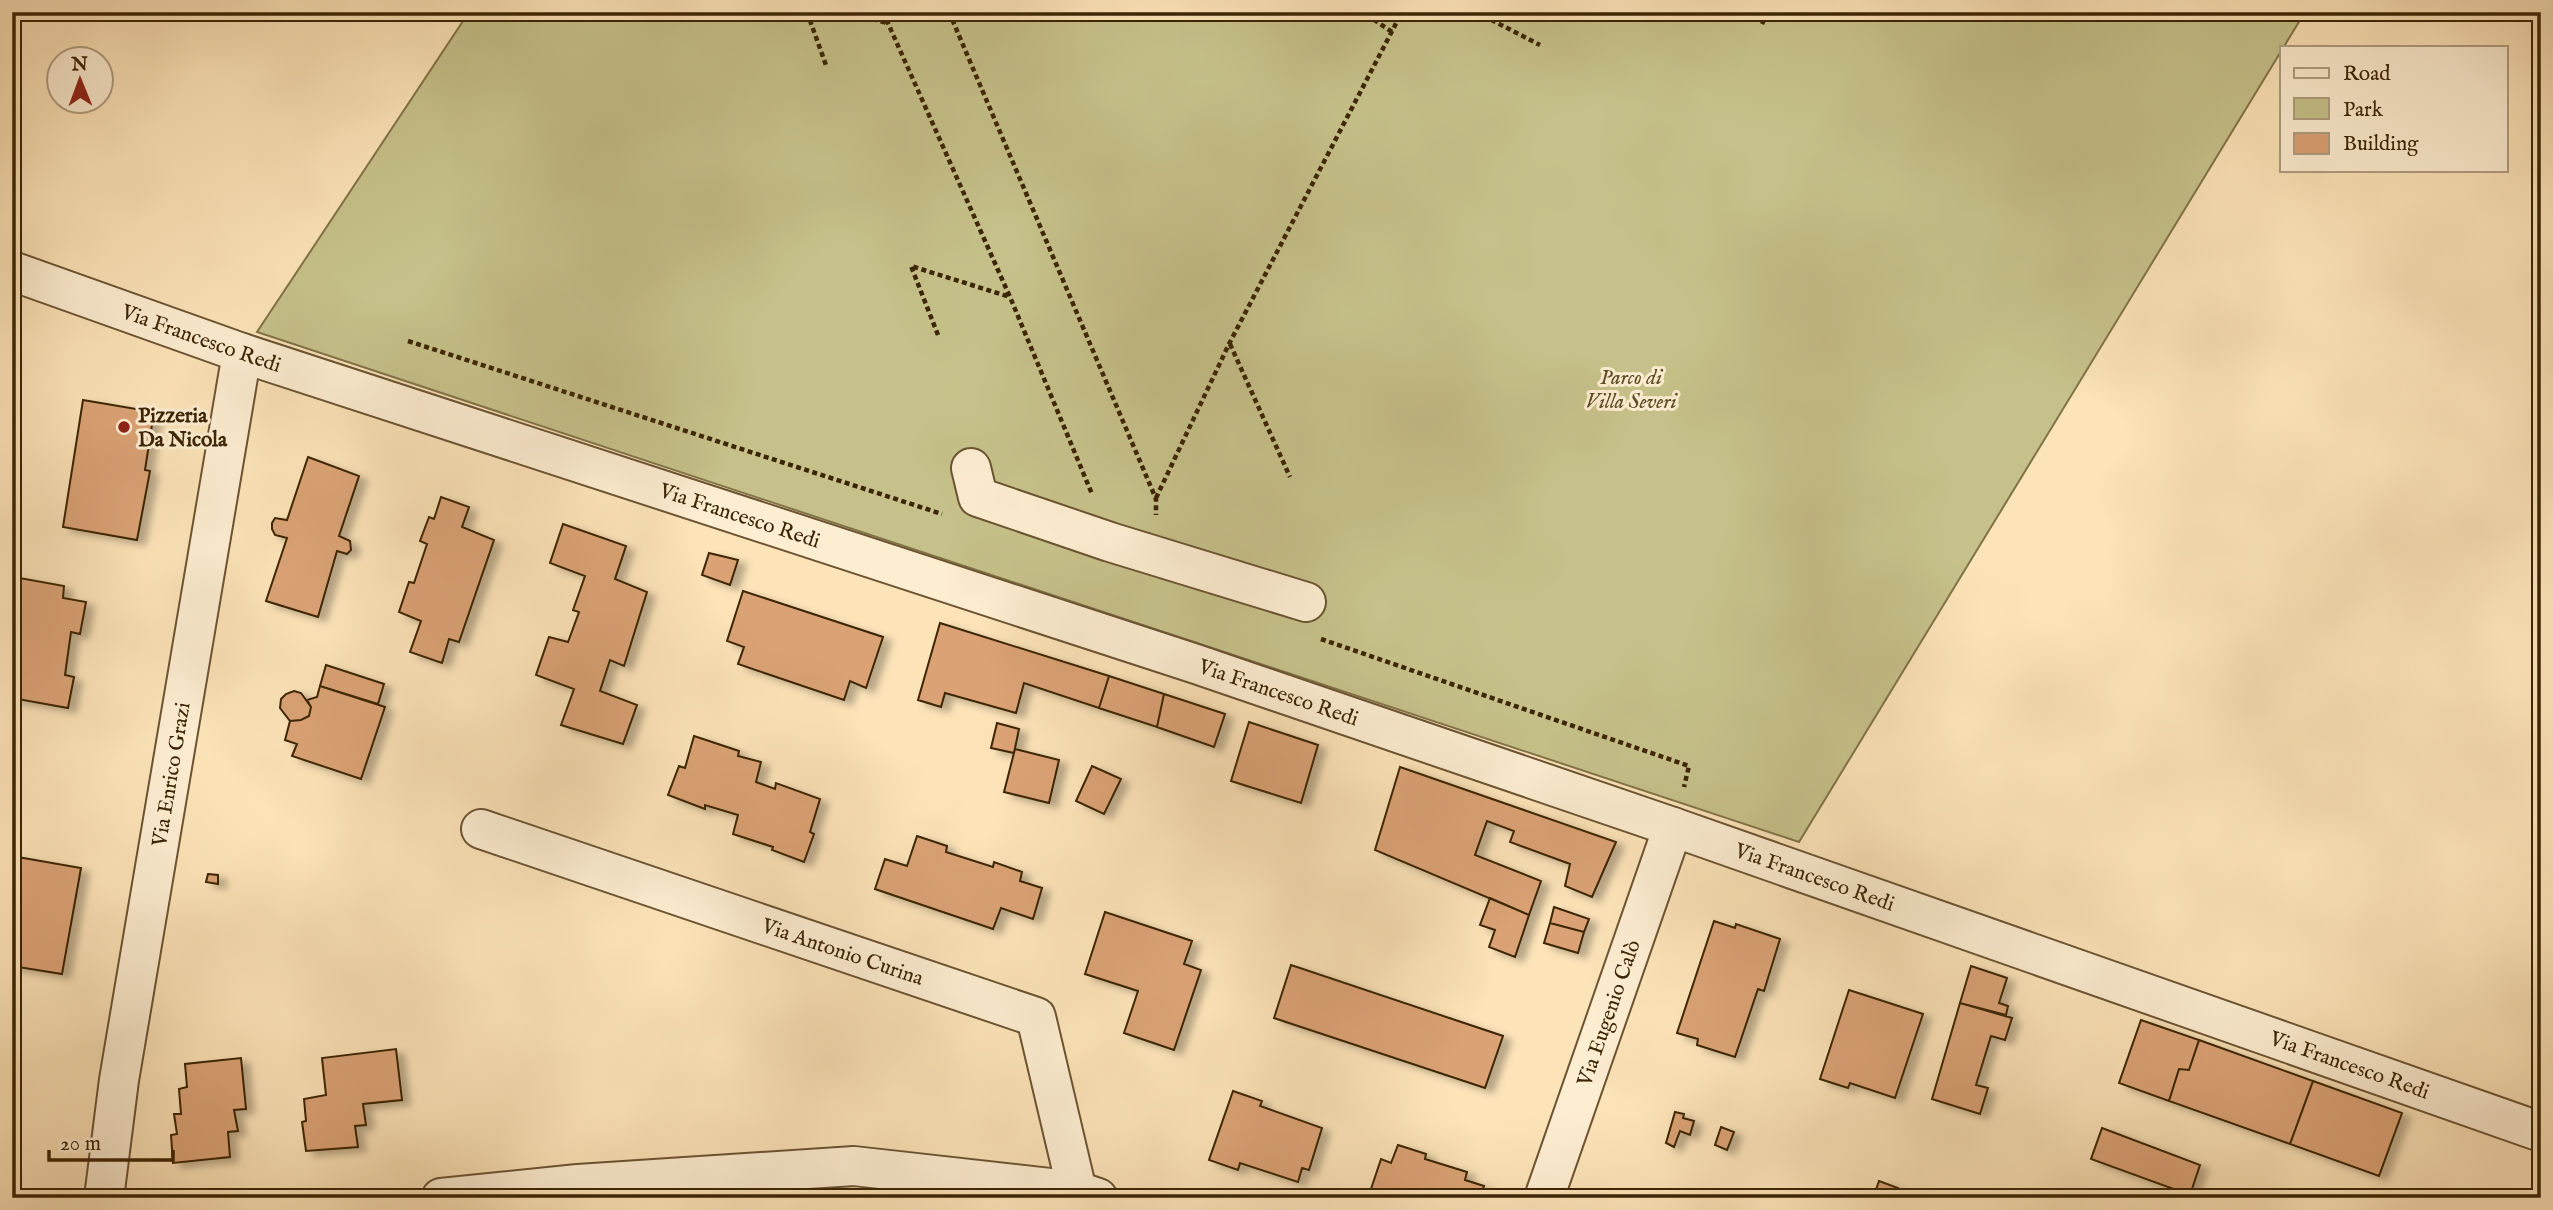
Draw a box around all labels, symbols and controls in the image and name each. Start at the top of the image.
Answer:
north arrow [46,46,116,116]
legend [2280,46,2508,172]
text: N [70,53,89,77]
text: Road [2343,61,2391,88]
text: Park [2343,97,2384,124]
text: Building [2343,131,2419,158]
street label: Via Francesco Redi [117,299,284,380]
park label: Parco di Villa Severi [1585,365,1678,416]
place label: Pizzeria Da Nicola [138,403,228,454]
marker: Pizzeria Da Nicola [116,419,132,435]
street label: Via Francesco Redi [655,478,823,556]
street label: Via Francesco Redi [1194,654,1362,734]
street label: Via Enrico Grazi [147,700,198,850]
street label: Via Francesco Redi [1730,837,1898,919]
street label: Via Antonio Curina [757,913,928,993]
street label: Via Eugenio Calò [1572,937,1648,1091]
street label: Via Francesco Redi [2265,1025,2433,1107]
scale bar [49,1119,173,1163]
text: 20 m [60,1131,101,1158]

